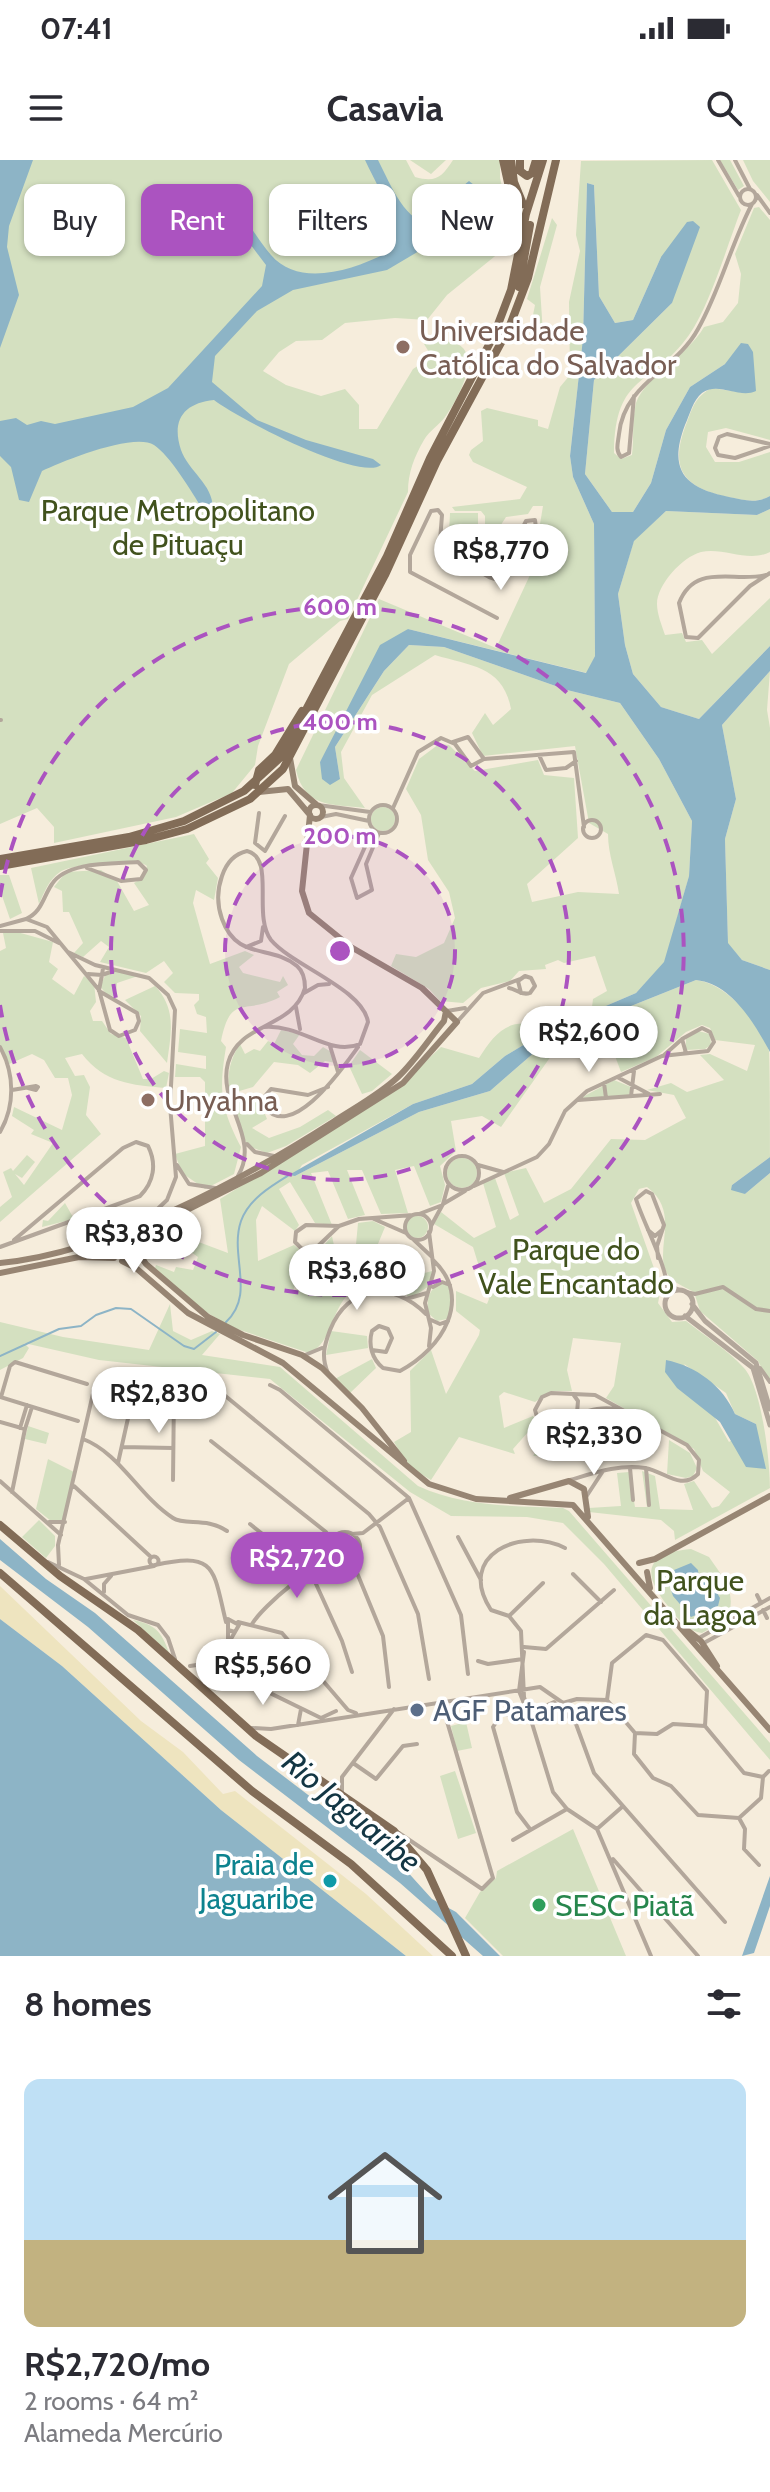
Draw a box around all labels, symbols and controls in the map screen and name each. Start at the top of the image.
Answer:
text: 07:41 [40,10,113,47]
icon: menu [24,86,68,130]
text: Casavia [327,86,443,130]
icon: search [702,86,746,130]
chip: Buy [24,184,125,256]
chip: Rent [141,184,253,256]
chip: Filters [269,184,396,256]
chip: New [412,184,522,256]
place label: Universidade Católica do Salvador [419,312,677,383]
marker: Universidade Católica do Salvador [394,338,412,356]
park label: Parque Metropolitano de Pituaçu [41,492,315,563]
pin: R$8,770 [427,524,575,592]
text: R$8,770 [452,534,550,566]
text: 600 m [303,592,377,621]
text: 400 m [302,707,378,736]
text: 200 m [304,821,376,850]
centre of rings [326,937,354,965]
pin: R$2,600 [515,1006,663,1074]
text: R$2,600 [538,1016,640,1048]
place label: Unyahna [164,1082,279,1119]
marker: Unyahna [139,1091,157,1109]
pin: R$3,830 [60,1207,208,1275]
text: R$3,830 [84,1217,184,1249]
park label: Parque do Vale Encantado [478,1231,674,1302]
pin: R$3,680 [283,1244,431,1312]
text: R$3,680 [307,1254,407,1286]
pin: R$2,830 [85,1367,233,1435]
text: R$2,830 [109,1377,209,1409]
pin: R$2,330 [520,1409,668,1477]
text: R$2,330 [545,1419,643,1451]
pin: R$2,720 [223,1532,371,1600]
text: R$2,720 [249,1542,345,1574]
park label: Parque da Lagoa [643,1562,757,1633]
pin: R$5,560 [189,1639,337,1707]
text: R$5,560 [214,1649,312,1681]
place label: AGF Patamares [433,1692,627,1729]
marker: AGF Patamares [408,1701,426,1719]
water label: Rio Jaguaribe [275,1742,429,1880]
place label: Praia de Jaguaribe [198,1846,314,1917]
marker: Praia de Jaguaribe [321,1872,339,1890]
place label: SESC Piatã [555,1887,694,1924]
marker: SESC Piatã [530,1896,548,1914]
icon: filters [702,1982,746,2026]
text: 8 homes [24,1983,152,2025]
icon: home [313,2131,457,2275]
text: R$2,720/mo [24,2343,210,2385]
text: 2 rooms · 64 m² [24,2385,199,2417]
text: Alameda Mercúrio [24,2417,223,2449]

